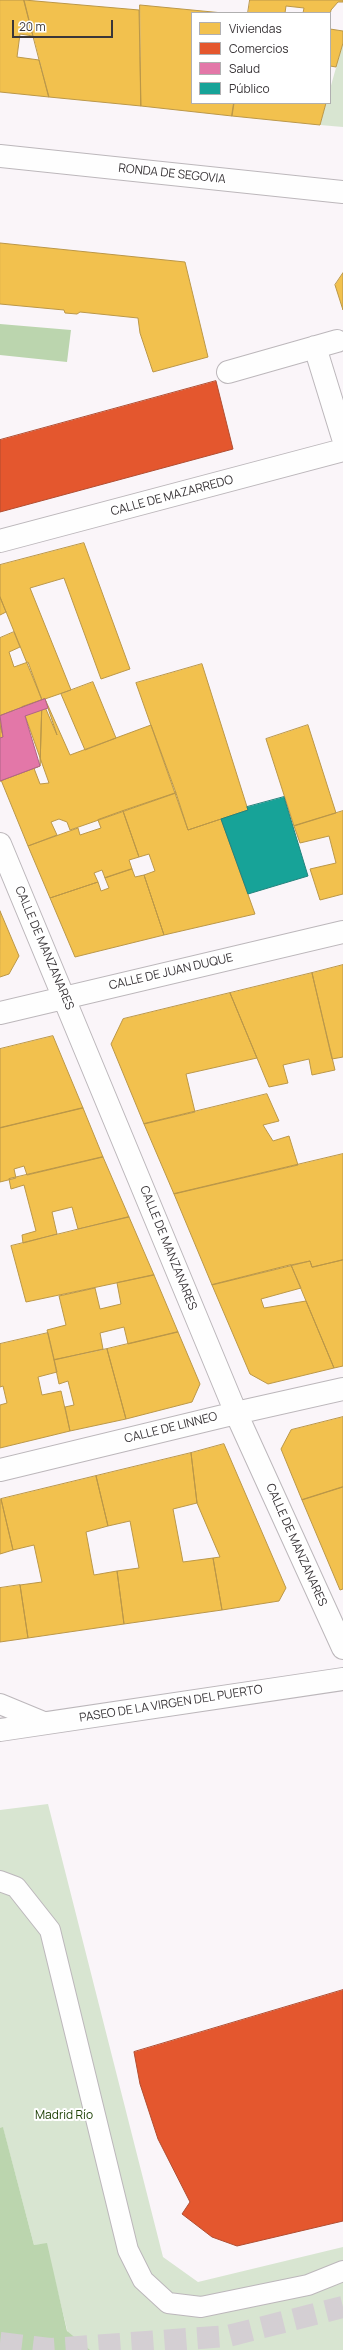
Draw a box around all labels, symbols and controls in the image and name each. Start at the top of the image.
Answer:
scale bar [14,12,115,38]
legend [191,12,331,104]
text: 20 m [19,18,46,35]
text: Viviendas [229,20,282,37]
text: Comercios [229,40,289,57]
text: Salud [229,60,260,77]
text: Público [229,80,270,97]
street label: RONDA DE SEGOVIA [118,161,226,187]
street label: CALLE DE MAZARREDO [109,473,235,519]
street label: CALLE DE MANZANARES [11,884,77,1012]
street label: CALLE DE JUAN DUQUE [108,951,234,993]
street label: CALLE DE MANZANARES [136,1184,200,1312]
street label: CALLE DE LINNEO [123,1409,219,1447]
street label: CALLE DE MANZANARES [262,1481,330,1609]
street label: PASEO DE LA VIRGEN DEL PUERTO [78,1682,264,1726]
park label: Madrid Río [35,2109,93,2123]

